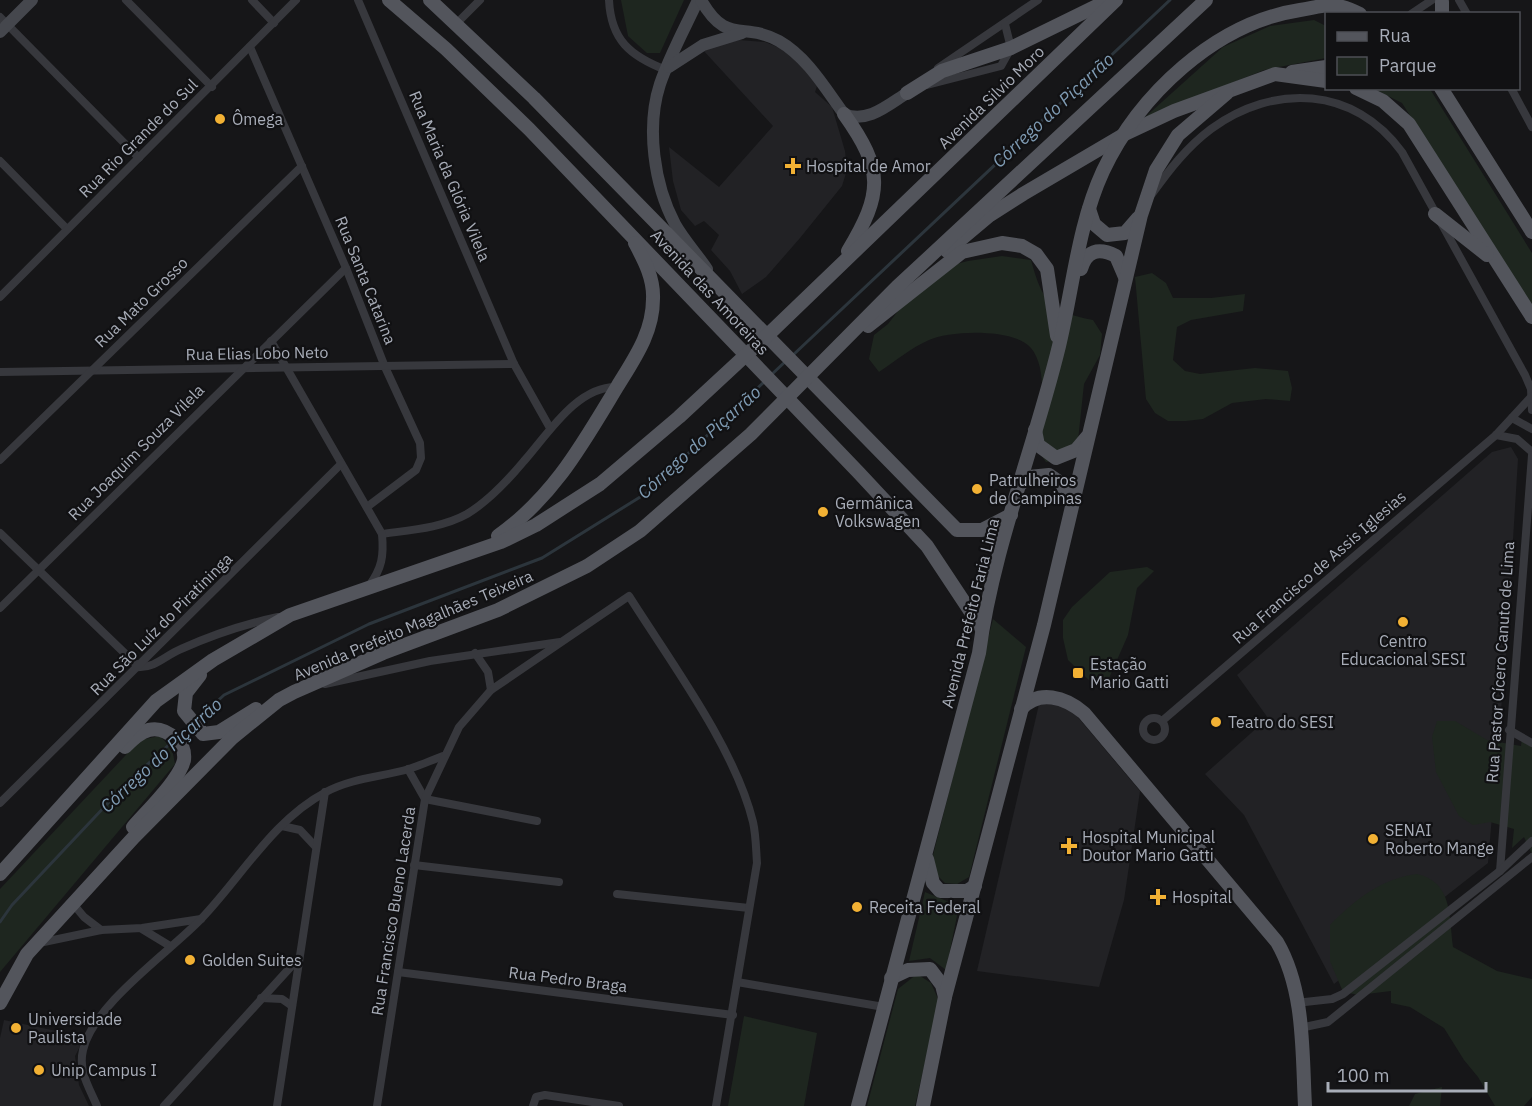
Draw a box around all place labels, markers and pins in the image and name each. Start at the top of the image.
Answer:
place label: Ômega [232,109,283,129]
marker: Ômega [213,112,227,126]
place label: Hospital de Amor [806,156,931,176]
marker: Hospital de Amor [784,157,802,175]
place label: Patrulheiros de Campinas [989,470,1082,508]
marker: Patrulheiros de Campinas [970,482,984,496]
place label: Germânica Volkswagen [835,493,920,531]
marker: Germânica Volkswagen [816,505,830,519]
marker: Centro Educacional SESI [1396,615,1410,629]
place label: Centro Educacional SESI [1340,631,1466,669]
place label: Estação Mario Gatti [1090,654,1169,692]
marker: Estação Mario Gatti [1071,666,1085,680]
place label: Teatro do SESI [1228,712,1334,732]
marker: Teatro do SESI [1209,715,1223,729]
place label: SENAI Roberto Mange [1385,820,1494,858]
place label: Hospital Municipal Doutor Mario Gatti [1082,827,1215,865]
marker: SENAI Roberto Mange [1366,832,1380,846]
marker: Hospital Municipal Doutor Mario Gatti [1060,837,1078,855]
place label: Hospital [1172,887,1232,907]
marker: Hospital [1149,888,1167,906]
place label: Receita Federal [869,897,981,917]
marker: Receita Federal [850,900,864,914]
place label: Golden Suites [202,950,302,970]
marker: Golden Suites [183,953,197,967]
place label: Universidade Paulista [28,1009,122,1047]
marker: Universidade Paulista [9,1021,23,1035]
place label: Unip Campus I [51,1060,157,1080]
marker: Unip Campus I [32,1063,46,1077]

